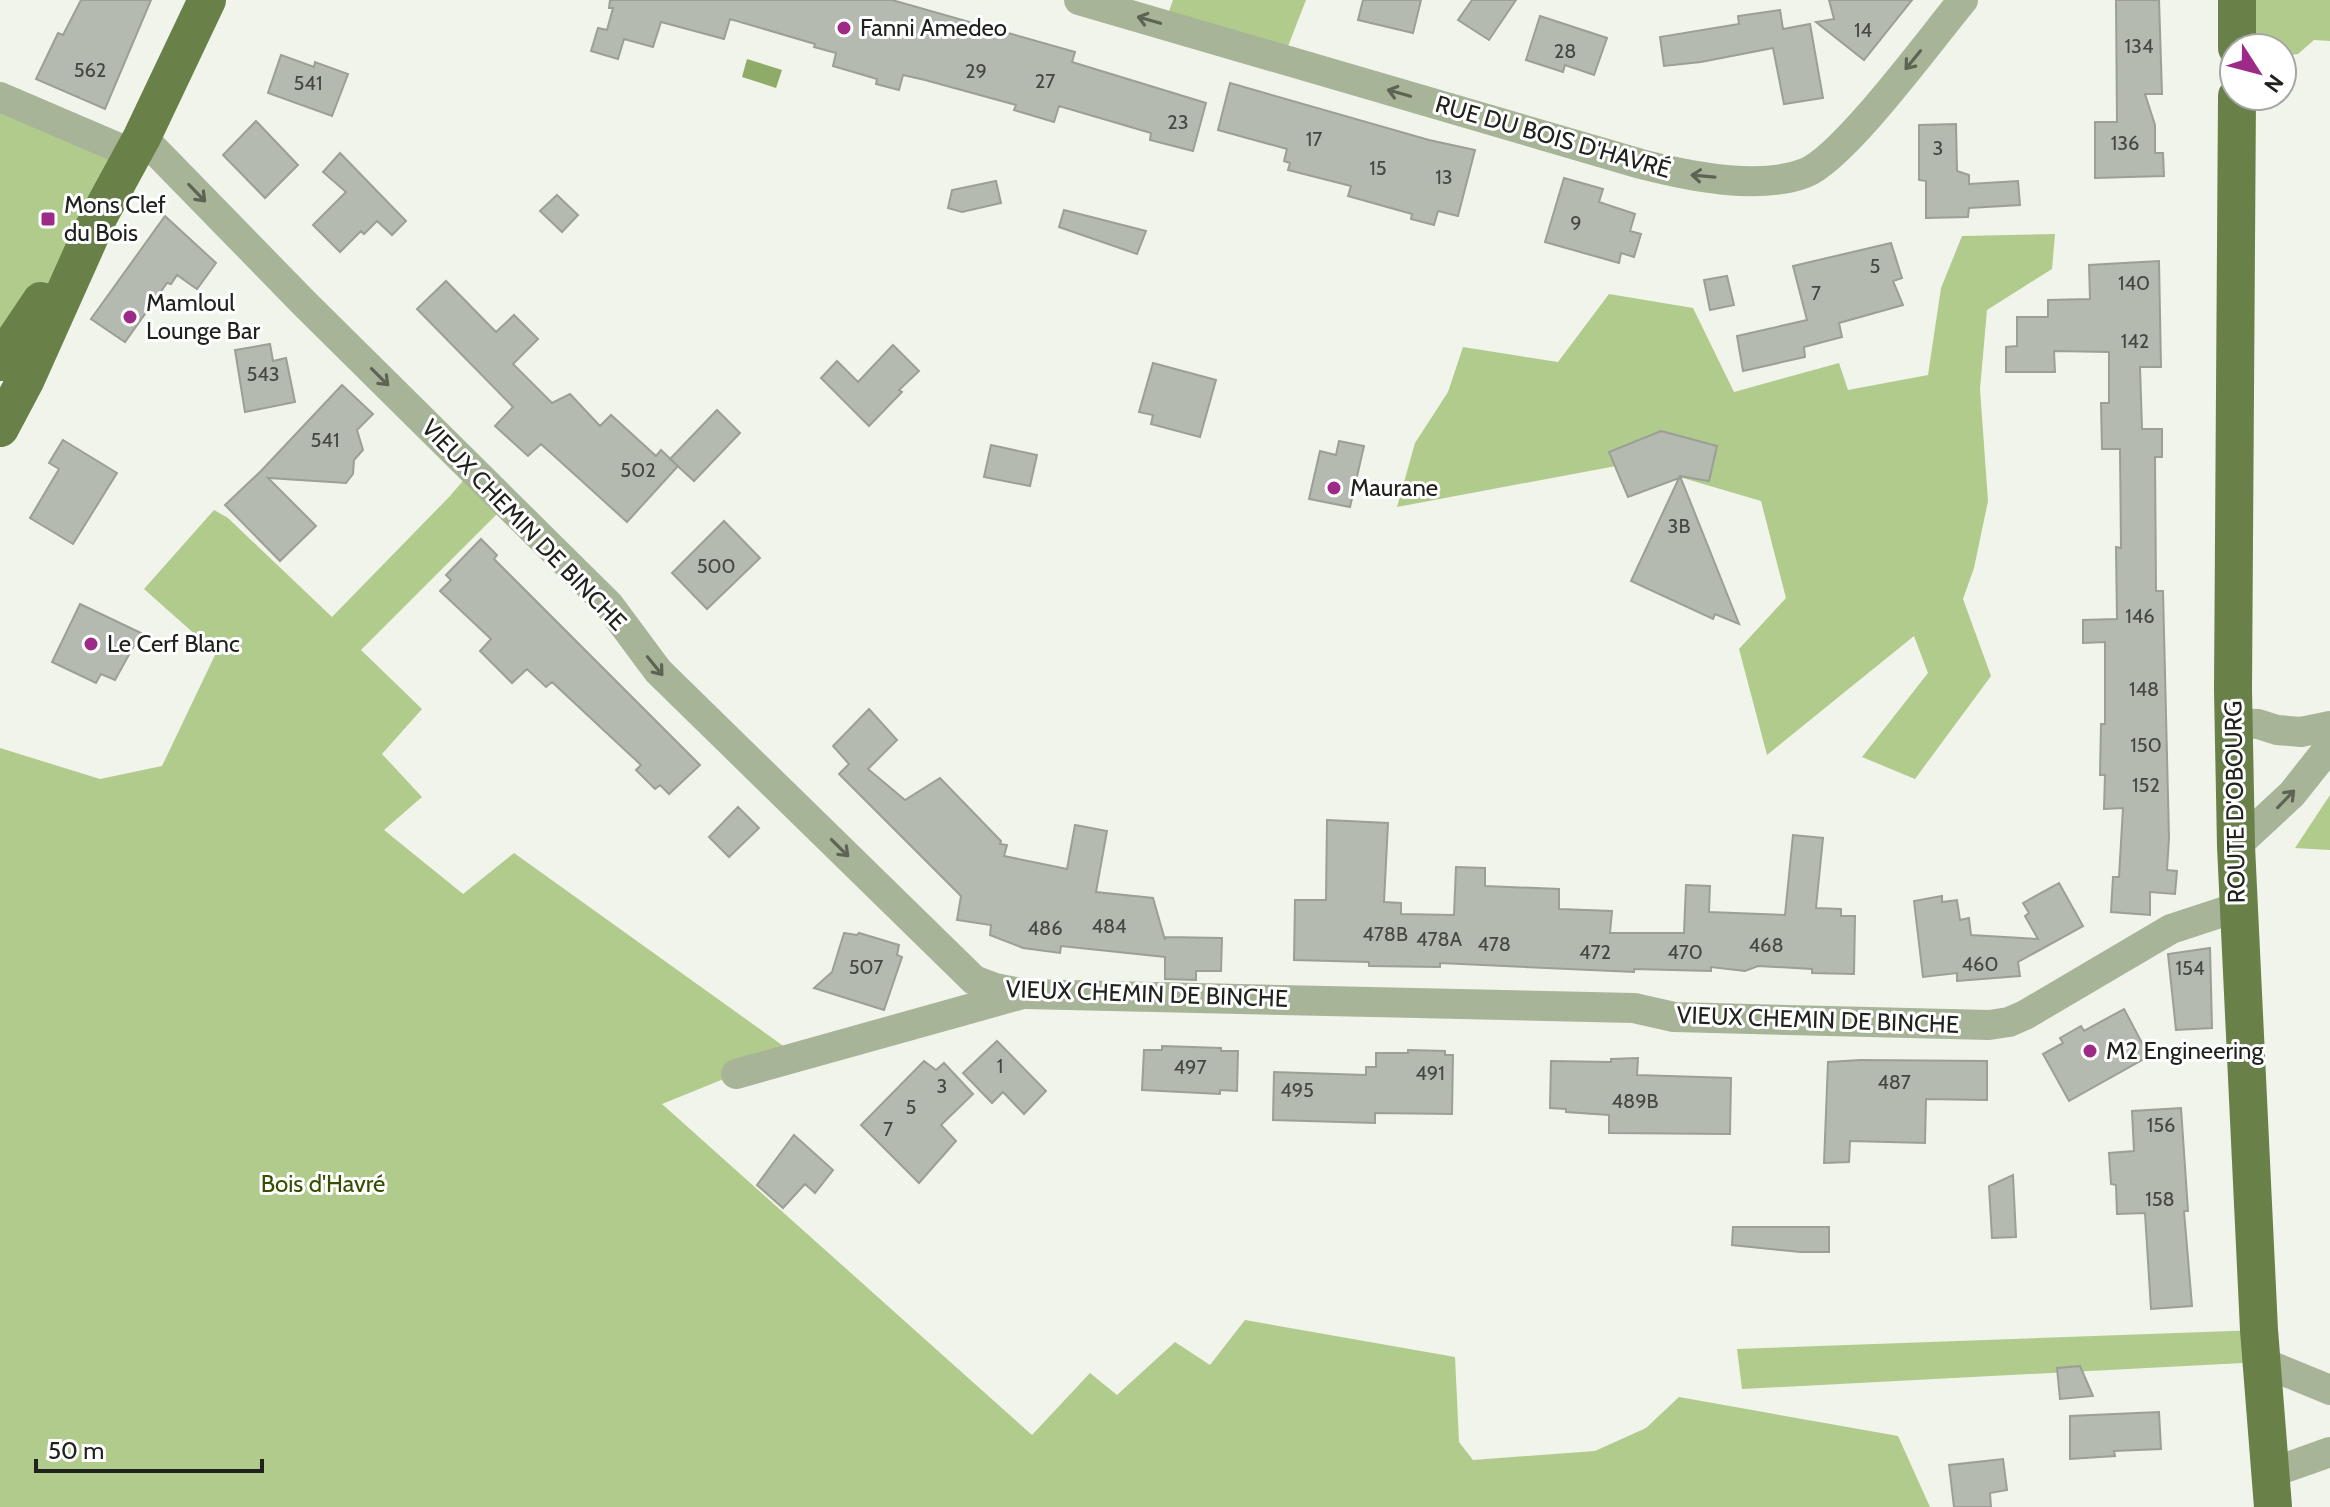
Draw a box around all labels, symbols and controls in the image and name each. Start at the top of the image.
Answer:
one-way arrow [1137,12,1163,27]
place label: Fanni Amedeo [860,13,1007,42]
house number: 14 [1854,18,1872,42]
marker: Fanni Amedeo [835,19,853,37]
north arrow [2218,32,2298,112]
house number: 134 [2125,34,2154,58]
house number: 28 [1554,39,1576,63]
one-way arrow [1904,49,1922,70]
house number: 562 [74,58,106,82]
house number: 29 [965,59,987,83]
house number: 27 [1035,69,1055,93]
text: N [2258,69,2289,98]
house number: 541 [294,71,322,95]
one-way arrow [1387,85,1412,99]
street label: RUE DU BOIS D'HAVRÉ [1432,89,1674,184]
house number: 23 [1167,110,1189,134]
house number: 17 [1306,127,1322,151]
house number: 136 [2111,131,2139,155]
house number: 3 [1933,136,1943,160]
house number: 15 [1369,156,1387,180]
house number: 13 [1435,165,1453,189]
one-way arrow [1690,168,1717,183]
one-way arrow [187,183,206,203]
place label: Mons Clef du Bois [64,190,166,247]
marker: Mons Clef du Bois [39,210,57,228]
house number: 9 [1570,211,1582,235]
house number: 5 [1870,254,1880,278]
house number: 140 [2118,271,2150,295]
house number: 7 [1811,281,1821,305]
place label: Mamloul Lounge Bar [146,288,260,345]
marker: Mamloul Lounge Bar [121,308,139,326]
house number: 142 [2121,329,2149,353]
house number: 543 [246,362,280,386]
one-way arrow [370,368,390,387]
street label: VIEUX CHEMIN DE BINCHE [416,413,633,636]
house number: 541 [311,428,339,452]
house number: 502 [620,458,656,482]
place label: Maurane [1350,473,1438,502]
marker: Maurane [1325,479,1343,497]
house number: 3B [1668,514,1690,538]
house number: 500 [697,554,735,578]
house number: 146 [2125,604,2155,628]
place label: Le Cerf Blanc [107,629,240,658]
marker: Le Cerf Blanc [82,635,100,653]
one-way arrow [646,656,664,676]
house number: 148 [2129,677,2159,701]
street label: ROUTE D'OBOURG [2218,700,2251,904]
house number: 150 [2130,733,2162,757]
house number: 152 [2132,773,2160,797]
one-way arrow [2276,790,2295,809]
one-way arrow [830,839,850,858]
house number: 484 [1091,914,1127,938]
house number: 486 [1027,916,1063,940]
house number: 478B [1362,922,1408,946]
house number: 478A [1416,927,1463,951]
house number: 478 [1477,932,1511,956]
house number: 468 [1748,933,1784,957]
house number: 472 [1579,940,1611,964]
house number: 470 [1667,940,1703,964]
house number: 460 [1962,952,1998,976]
house number: 507 [849,955,883,979]
house number: 154 [2176,956,2205,980]
street label: VIEUX CHEMIN DE BINCHE [1005,974,1289,1013]
street label: VIEUX CHEMIN DE BINCHE [1676,1000,1960,1039]
place label: M2 Engineering [2106,1036,2265,1065]
marker: M2 Engineering [2081,1042,2099,1060]
house number: 1 [997,1054,1003,1078]
house number: 497 [1174,1055,1206,1079]
house number: 491 [1415,1061,1445,1085]
house number: 487 [1877,1070,1911,1094]
house number: 3 [937,1074,947,1098]
house number: 495 [1280,1078,1314,1102]
house number: 489B [1612,1089,1659,1113]
house number: 5 [906,1095,916,1119]
house number: 156 [2147,1113,2175,1137]
house number: 7 [883,1117,893,1141]
park label: Bois d'Havré [261,1169,385,1198]
house number: 158 [2145,1187,2175,1211]
scale bar [36,1423,262,1473]
text: 50 m [48,1436,104,1465]

